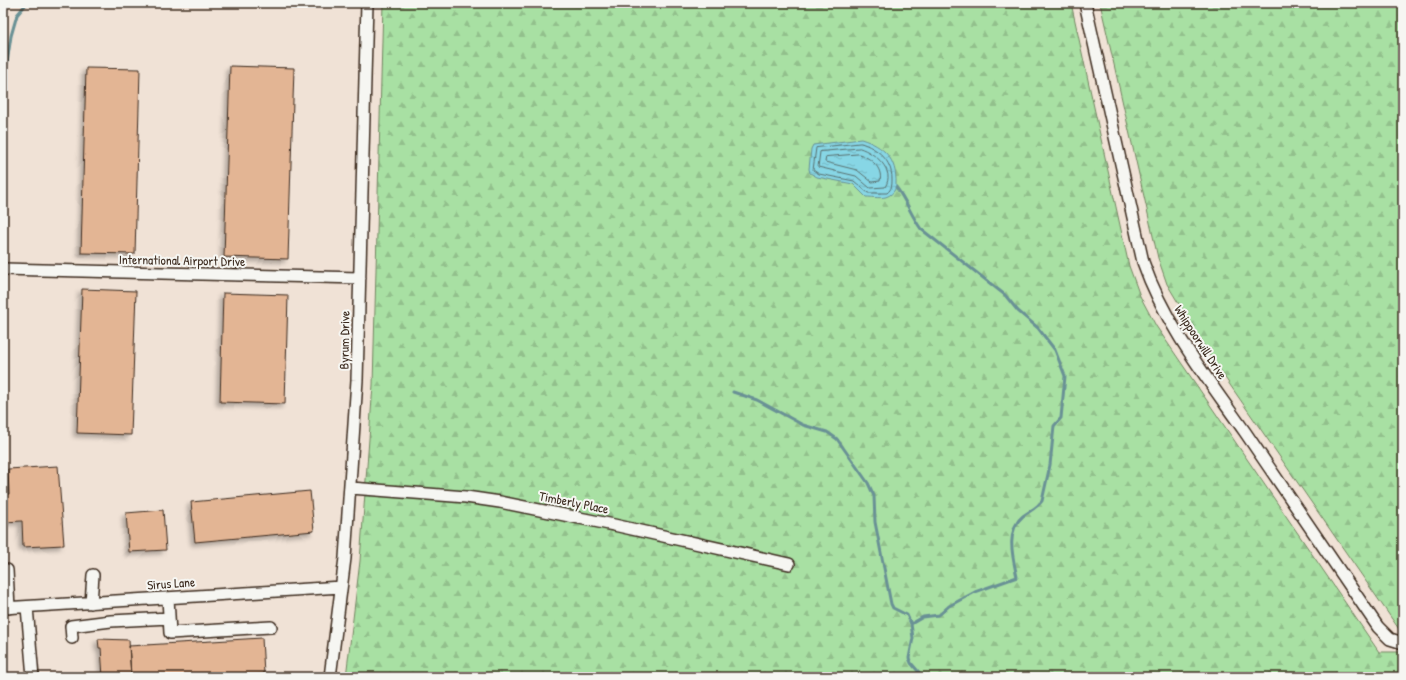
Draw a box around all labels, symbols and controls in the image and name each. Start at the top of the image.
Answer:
street label: International Airport Drive [119,250,245,270]
street label: Whippoorwill Drive [1170,301,1232,383]
street label: Byrum Drive [334,311,354,369]
street label: Timberly Place [538,486,610,518]
street label: Sirus Lane [146,572,196,594]

